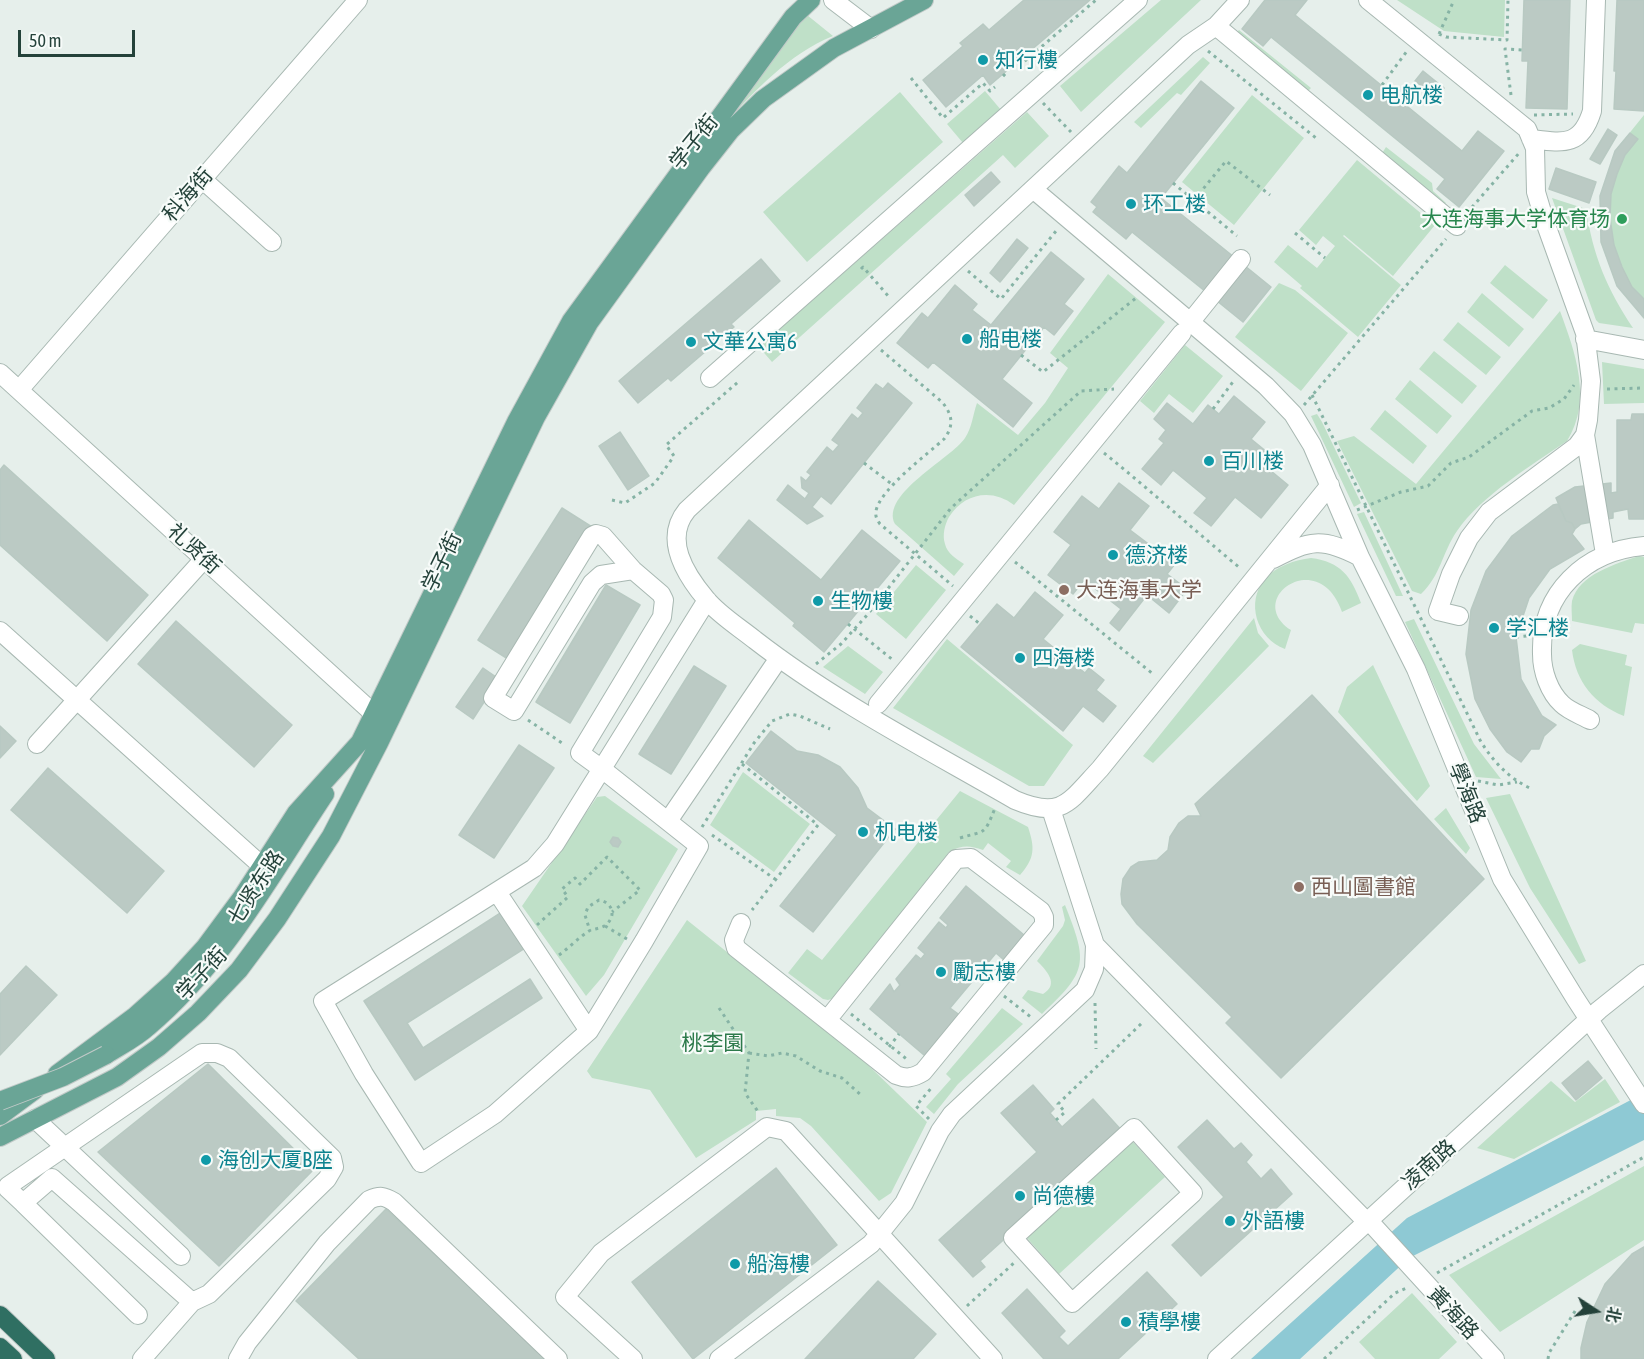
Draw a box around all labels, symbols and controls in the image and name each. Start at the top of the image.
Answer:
scale bar [21,18,138,56]
text: 50 m [29,30,61,51]
place label: 知行樓 [995,47,1058,73]
marker: 知行樓 [976,53,990,67]
place label: 电航楼 [1380,82,1443,108]
marker: 电航楼 [1361,88,1375,102]
street label: 学子街 [664,110,724,174]
street label: 科海街 [158,163,218,227]
place label: 环工楼 [1143,191,1206,217]
marker: 环工楼 [1124,197,1138,211]
place label: 大连海事大学体育场 [1421,206,1610,232]
marker: 大连海事大学体育场 [1615,212,1629,226]
place label: 船电楼 [979,326,1042,352]
place label: 文華公寓6 [703,329,797,355]
marker: 船电楼 [960,332,974,346]
marker: 文華公寓6 [684,335,698,349]
place label: 百川楼 [1221,448,1284,474]
marker: 百川楼 [1202,454,1216,468]
street label: 礼贤街 [162,519,226,579]
street label: 学子街 [417,528,467,596]
place label: 德济楼 [1125,542,1188,568]
marker: 德济楼 [1106,548,1120,562]
place label: 大连海事大学 [1076,577,1202,603]
marker: 大连海事大学 [1057,583,1071,597]
place label: 生物樓 [830,588,893,614]
marker: 生物樓 [811,594,825,608]
place label: 学汇楼 [1506,615,1569,641]
marker: 学汇楼 [1487,621,1501,635]
place label: 四海楼 [1032,645,1095,671]
marker: 四海楼 [1013,651,1027,665]
street label: 學海路 [1444,759,1490,827]
place label: 机电楼 [875,819,938,845]
marker: 机电楼 [856,825,870,839]
street label: 七贤东路 [223,846,289,930]
place label: 西山圖書館 [1311,874,1416,900]
marker: 西山圖書館 [1292,880,1306,894]
street label: 学子街 [171,942,233,1006]
place label: 勵志樓 [953,959,1016,985]
marker: 勵志樓 [934,965,948,979]
park label: 桃李園 [682,1030,744,1056]
street label: 凌南路 [1397,1135,1461,1195]
place label: 海创大厦B座 [218,1147,333,1173]
marker: 海创大厦B座 [199,1153,213,1167]
place label: 尚德樓 [1032,1183,1095,1209]
marker: 尚德樓 [1013,1189,1027,1203]
place label: 外語樓 [1242,1208,1305,1234]
marker: 外語樓 [1223,1214,1237,1228]
place label: 船海樓 [747,1251,810,1277]
marker: 船海樓 [728,1257,742,1271]
street label: 黃海路 [1422,1281,1484,1345]
north arrow [1566,1281,1626,1341]
text: 北 [1603,1305,1624,1324]
place label: 積學樓 [1138,1309,1201,1335]
marker: 積學樓 [1119,1315,1133,1329]

